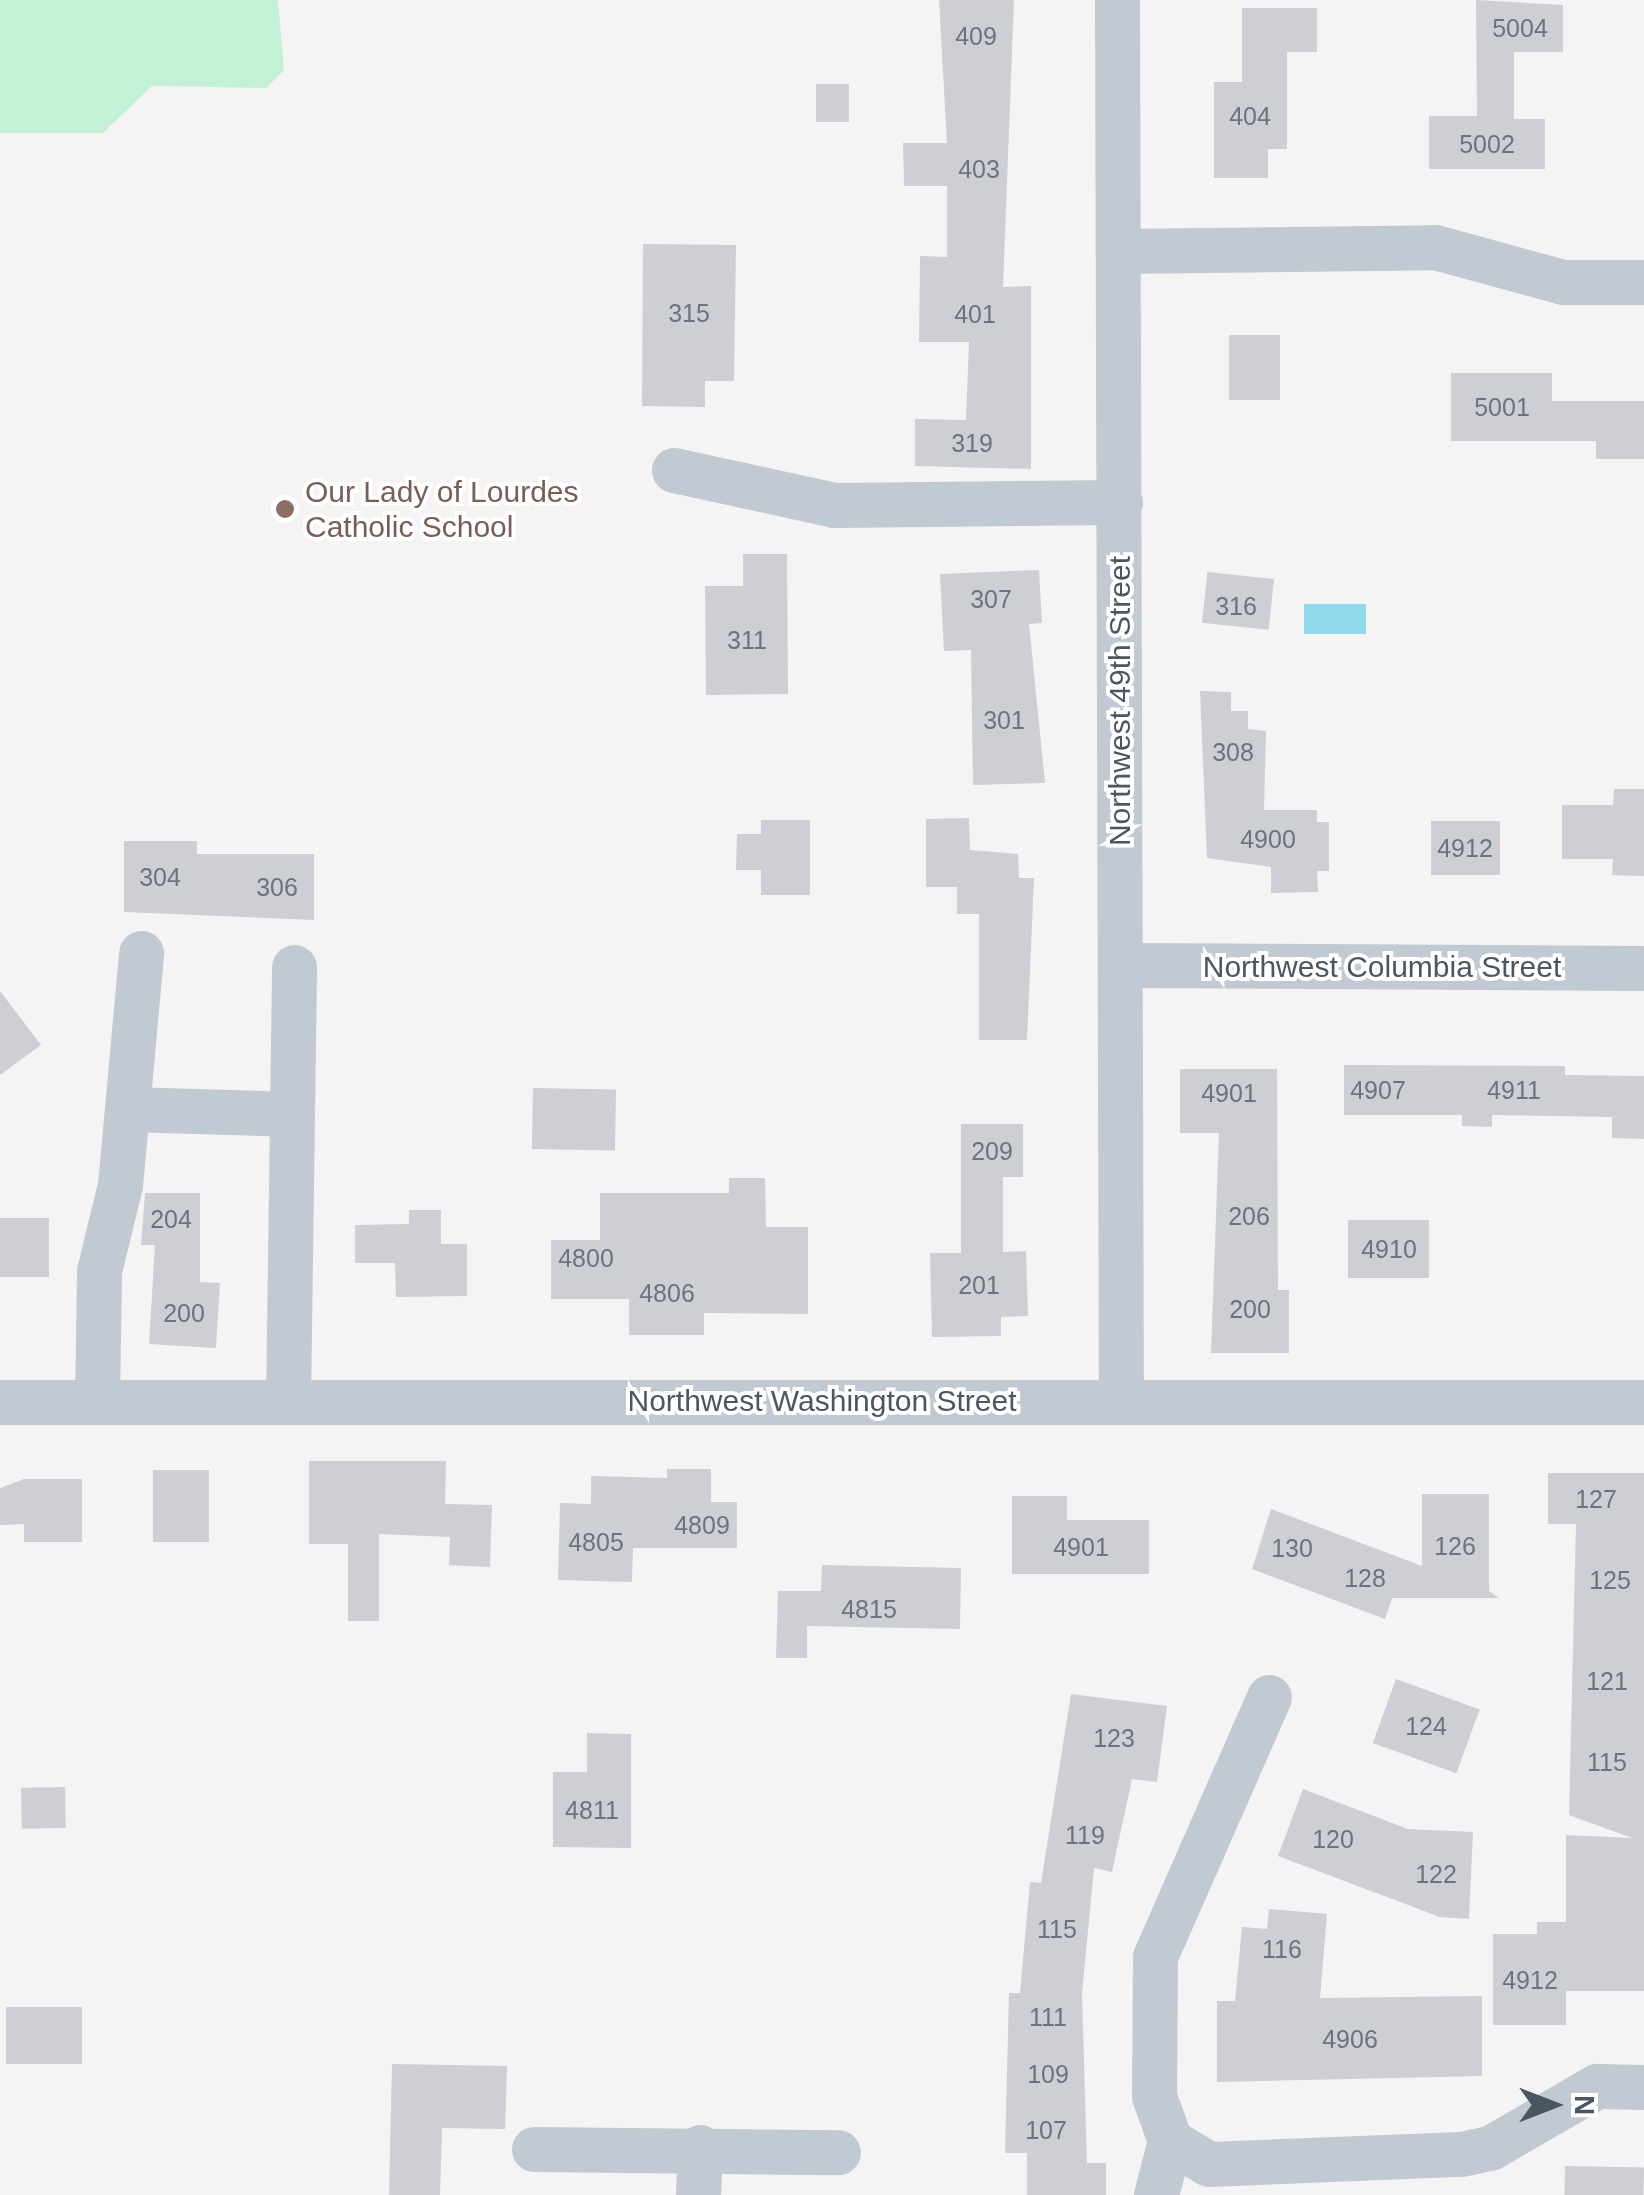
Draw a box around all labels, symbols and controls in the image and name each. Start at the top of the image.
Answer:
house number: 5004 [1492,13,1548,43]
house number: 409 [955,21,997,51]
house number: 404 [1229,101,1271,131]
house number: 5002 [1459,129,1515,159]
house number: 403 [958,154,1000,184]
house number: 315 [668,298,710,328]
house number: 401 [954,299,996,329]
house number: 5001 [1474,392,1530,422]
house number: 319 [951,428,993,458]
place label: Our Lady of Lourdes Catholic School [305,474,579,544]
marker: Our Lady of Lourdes Catholic School [274,498,296,520]
street label: Northwest 49th Street [1102,556,1138,846]
house number: 307 [970,584,1012,614]
house number: 316 [1215,591,1257,621]
house number: 311 [727,625,767,655]
house number: 301 [983,705,1025,735]
house number: 308 [1212,737,1254,767]
house number: 4900 [1240,824,1296,854]
house number: 4912 [1437,833,1493,863]
house number: 304 [139,862,181,892]
house number: 306 [256,872,298,902]
street label: Northwest Columbia Street [1203,949,1561,985]
house number: 4907 [1350,1075,1406,1105]
house number: 4911 [1487,1075,1541,1105]
house number: 4901 [1201,1078,1257,1108]
house number: 209 [971,1136,1013,1166]
house number: 206 [1228,1201,1270,1231]
house number: 204 [150,1204,192,1234]
house number: 4910 [1361,1234,1417,1264]
house number: 4800 [558,1243,614,1273]
house number: 201 [958,1270,1000,1300]
house number: 4806 [639,1278,695,1308]
house number: 200 [1229,1294,1271,1324]
house number: 200 [163,1298,205,1328]
street label: Northwest Washington Street [627,1383,1017,1419]
house number: 127 [1575,1484,1617,1514]
house number: 4809 [674,1510,730,1540]
house number: 4805 [568,1527,624,1557]
house number: 126 [1434,1531,1476,1561]
house number: 4901 [1053,1532,1109,1562]
house number: 130 [1271,1533,1313,1563]
house number: 128 [1344,1563,1386,1593]
house number: 125 [1589,1565,1631,1595]
house number: 4815 [841,1594,897,1624]
house number: 121 [1586,1666,1628,1696]
house number: 124 [1405,1711,1447,1741]
house number: 123 [1093,1723,1135,1753]
house number: 115 [1587,1747,1627,1777]
house number: 4811 [565,1795,619,1825]
house number: 119 [1065,1820,1105,1850]
house number: 120 [1312,1824,1354,1854]
house number: 122 [1415,1859,1457,1889]
house number: 115 [1037,1914,1077,1944]
house number: 116 [1262,1934,1302,1964]
house number: 4912 [1502,1965,1558,1995]
house number: 111 [1029,2002,1067,2032]
house number: 4906 [1322,2024,1378,2054]
north arrow [1504,2055,1604,2155]
house number: 109 [1027,2059,1069,2089]
text: N [1569,2095,1600,2115]
house number: 107 [1025,2115,1067,2145]

